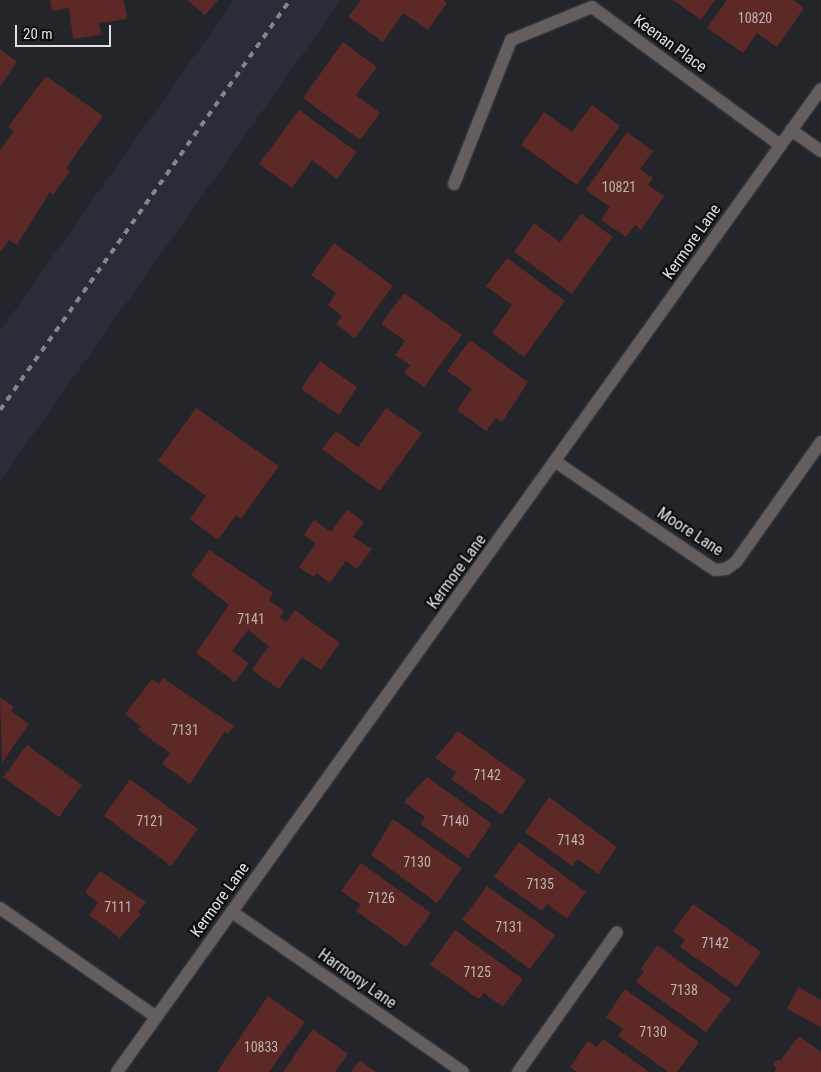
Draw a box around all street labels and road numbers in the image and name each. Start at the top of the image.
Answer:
street label: Keenan Place [630,11,710,77]
street label: Kermore Lane [659,201,725,283]
street label: Moore Lane [654,504,726,560]
street label: Kermore Lane [424,531,490,613]
street label: Kermore Lane [187,859,253,941]
street label: Harmony Lane [314,945,400,1013]

